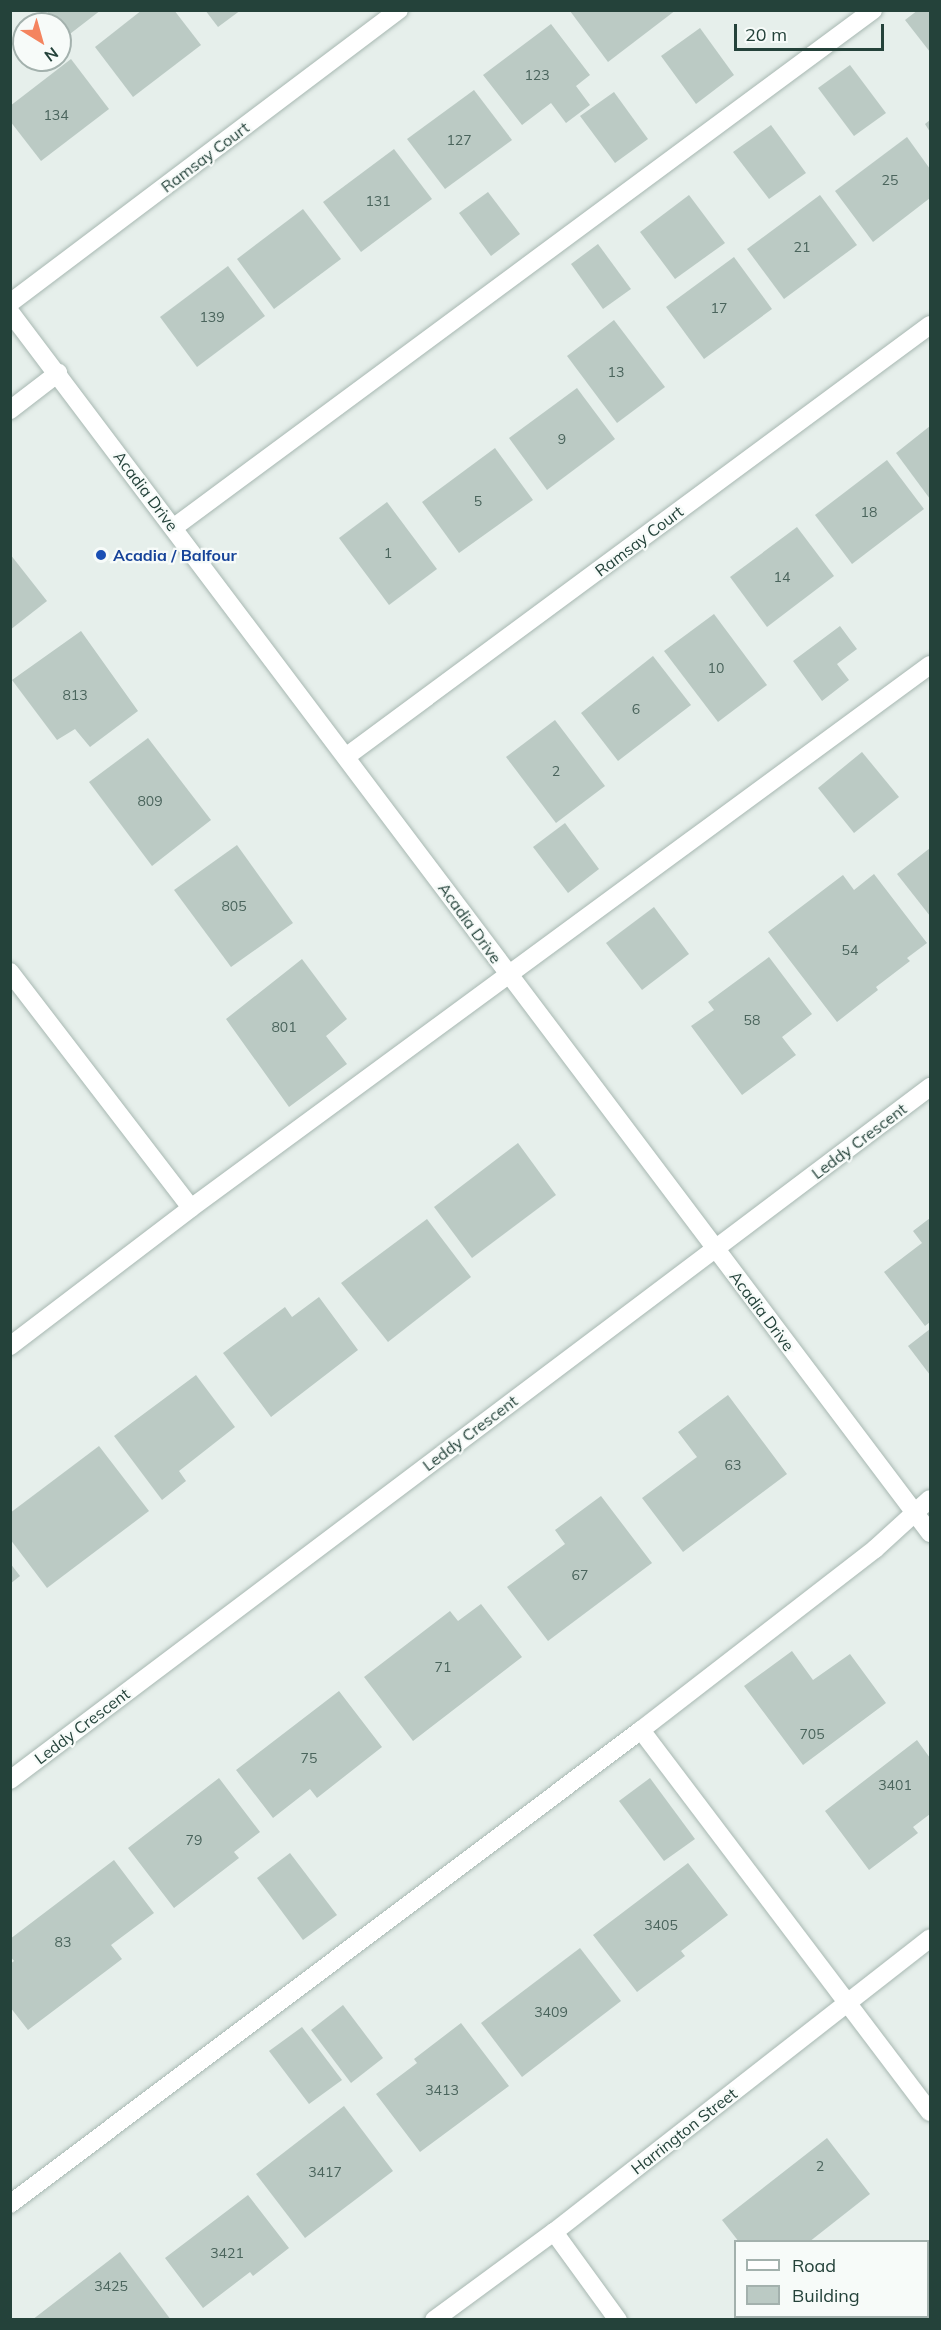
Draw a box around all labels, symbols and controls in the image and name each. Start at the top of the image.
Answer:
north arrow [12,12,72,72]
scale bar [737,12,887,50]
text: 20 m [745,23,787,46]
text: N [41,43,62,66]
house number: 123 [524,67,550,83]
house number: 134 [43,107,69,123]
street label: Ramsay Court [157,118,253,196]
house number: 127 [446,132,472,148]
house number: 25 [882,172,898,188]
house number: 131 [365,193,391,209]
house number: 21 [794,239,810,255]
house number: 17 [711,300,727,316]
house number: 139 [199,309,225,325]
house number: 13 [608,364,624,380]
house number: 9 [558,431,566,447]
street label: Acadia Drive [110,447,182,535]
house number: 5 [474,493,482,509]
street label: Ramsay Court [591,502,687,580]
house number: 18 [861,504,877,520]
place label: Acadia / Balfour [113,545,237,565]
house number: 1 [384,545,392,561]
marker: Acadia / Balfour [94,548,108,562]
house number: 14 [774,569,790,585]
house number: 10 [708,660,724,676]
house number: 813 [62,687,88,703]
house number: 6 [632,701,640,717]
house number: 2 [552,763,560,779]
house number: 809 [137,793,163,809]
street label: Acadia Drive [434,879,506,967]
house number: 805 [221,898,247,914]
house number: 54 [842,942,858,958]
house number: 58 [744,1012,760,1028]
house number: 801 [271,1019,297,1035]
street label: Leddy Crescent [808,1099,910,1183]
street label: Acadia Drive [726,1267,798,1355]
street label: Leddy Crescent [419,1391,521,1475]
house number: 63 [725,1457,741,1473]
house number: 67 [572,1567,588,1583]
house number: 71 [435,1659,451,1675]
street label: Leddy Crescent [31,1684,133,1768]
house number: 705 [799,1726,825,1742]
house number: 75 [301,1750,317,1766]
house number: 3401 [878,1777,912,1793]
house number: 79 [186,1832,202,1848]
house number: 3405 [644,1917,678,1933]
house number: 83 [55,1934,71,1950]
house number: 3409 [534,2004,568,2020]
house number: 3413 [425,2082,459,2098]
street label: Harrington Street [627,2084,741,2178]
house number: 2 [816,2158,824,2174]
house number: 3417 [308,2164,342,2180]
legend [734,2240,929,2318]
house number: 3421 [210,2245,244,2261]
text: Road [792,2254,836,2277]
house number: 3425 [94,2278,128,2294]
text: Building [792,2284,860,2307]

